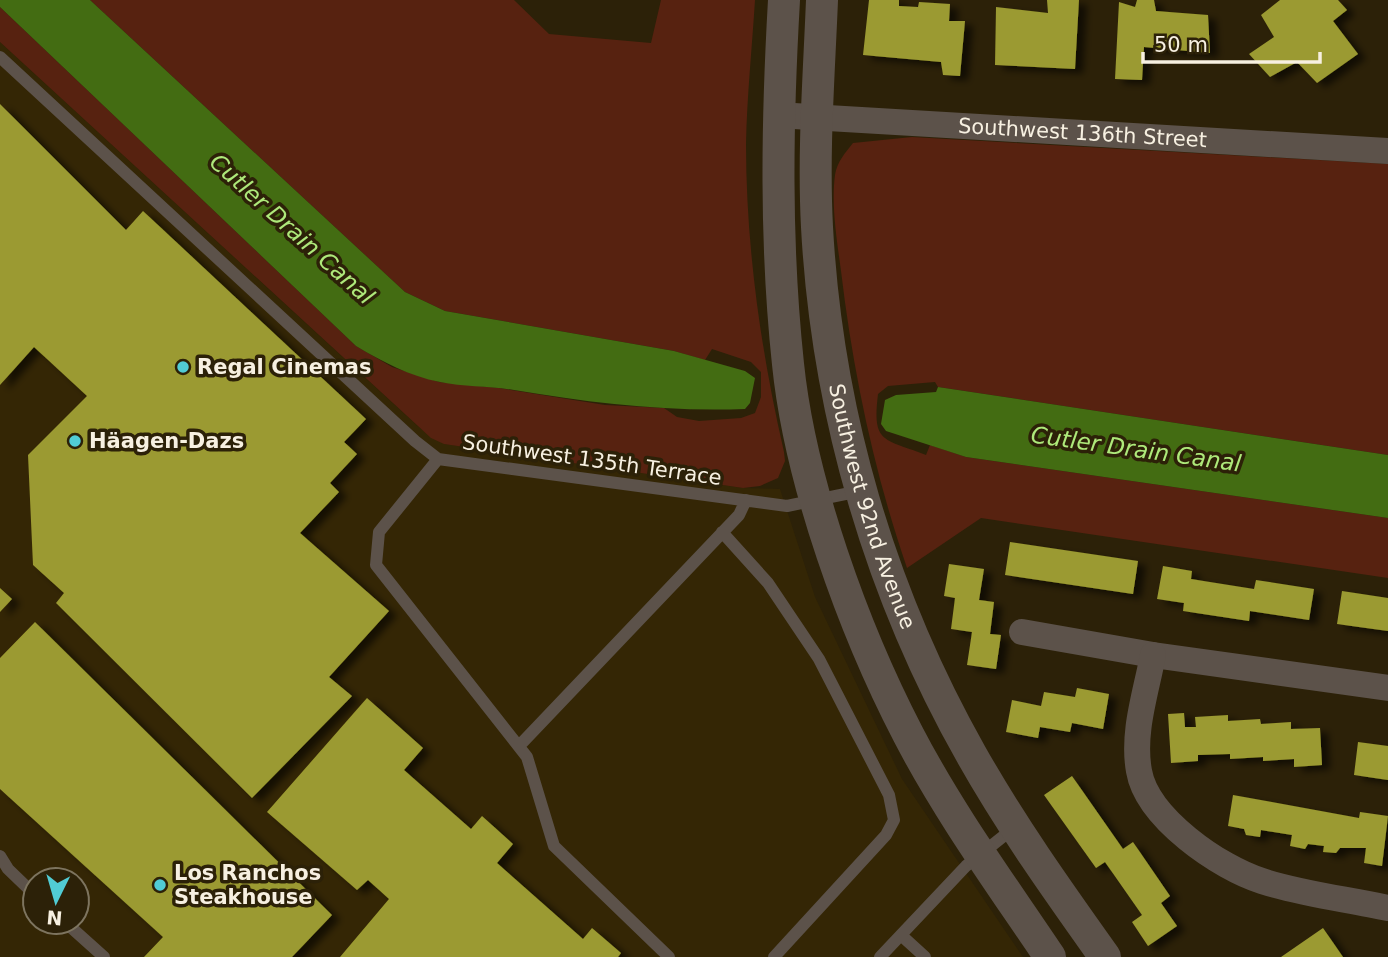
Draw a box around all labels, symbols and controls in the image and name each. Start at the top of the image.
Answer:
scale bar [1143,21,1320,65]
text: 50 m [1154,33,1208,57]
street label: Southwest 136th Street [957,114,1208,152]
water label: Cutler Drain Canal [205,149,380,310]
place label: Regal Cinemas [197,355,371,379]
marker: Regal Cinemas [175,359,191,375]
street label: Southwest 92nd Avenue [824,382,920,633]
water label: Cutler Drain Canal [1029,421,1243,477]
place label: Häagen-Dazs [89,429,244,453]
street label: Southwest 135th Terrace [461,430,723,490]
marker: Häagen-Dazs [67,433,83,449]
place label: Los Ranchos Steakhouse [174,861,321,909]
north arrow [21,866,91,936]
marker: Los Ranchos Steakhouse [152,877,168,893]
text: N [46,906,63,930]

